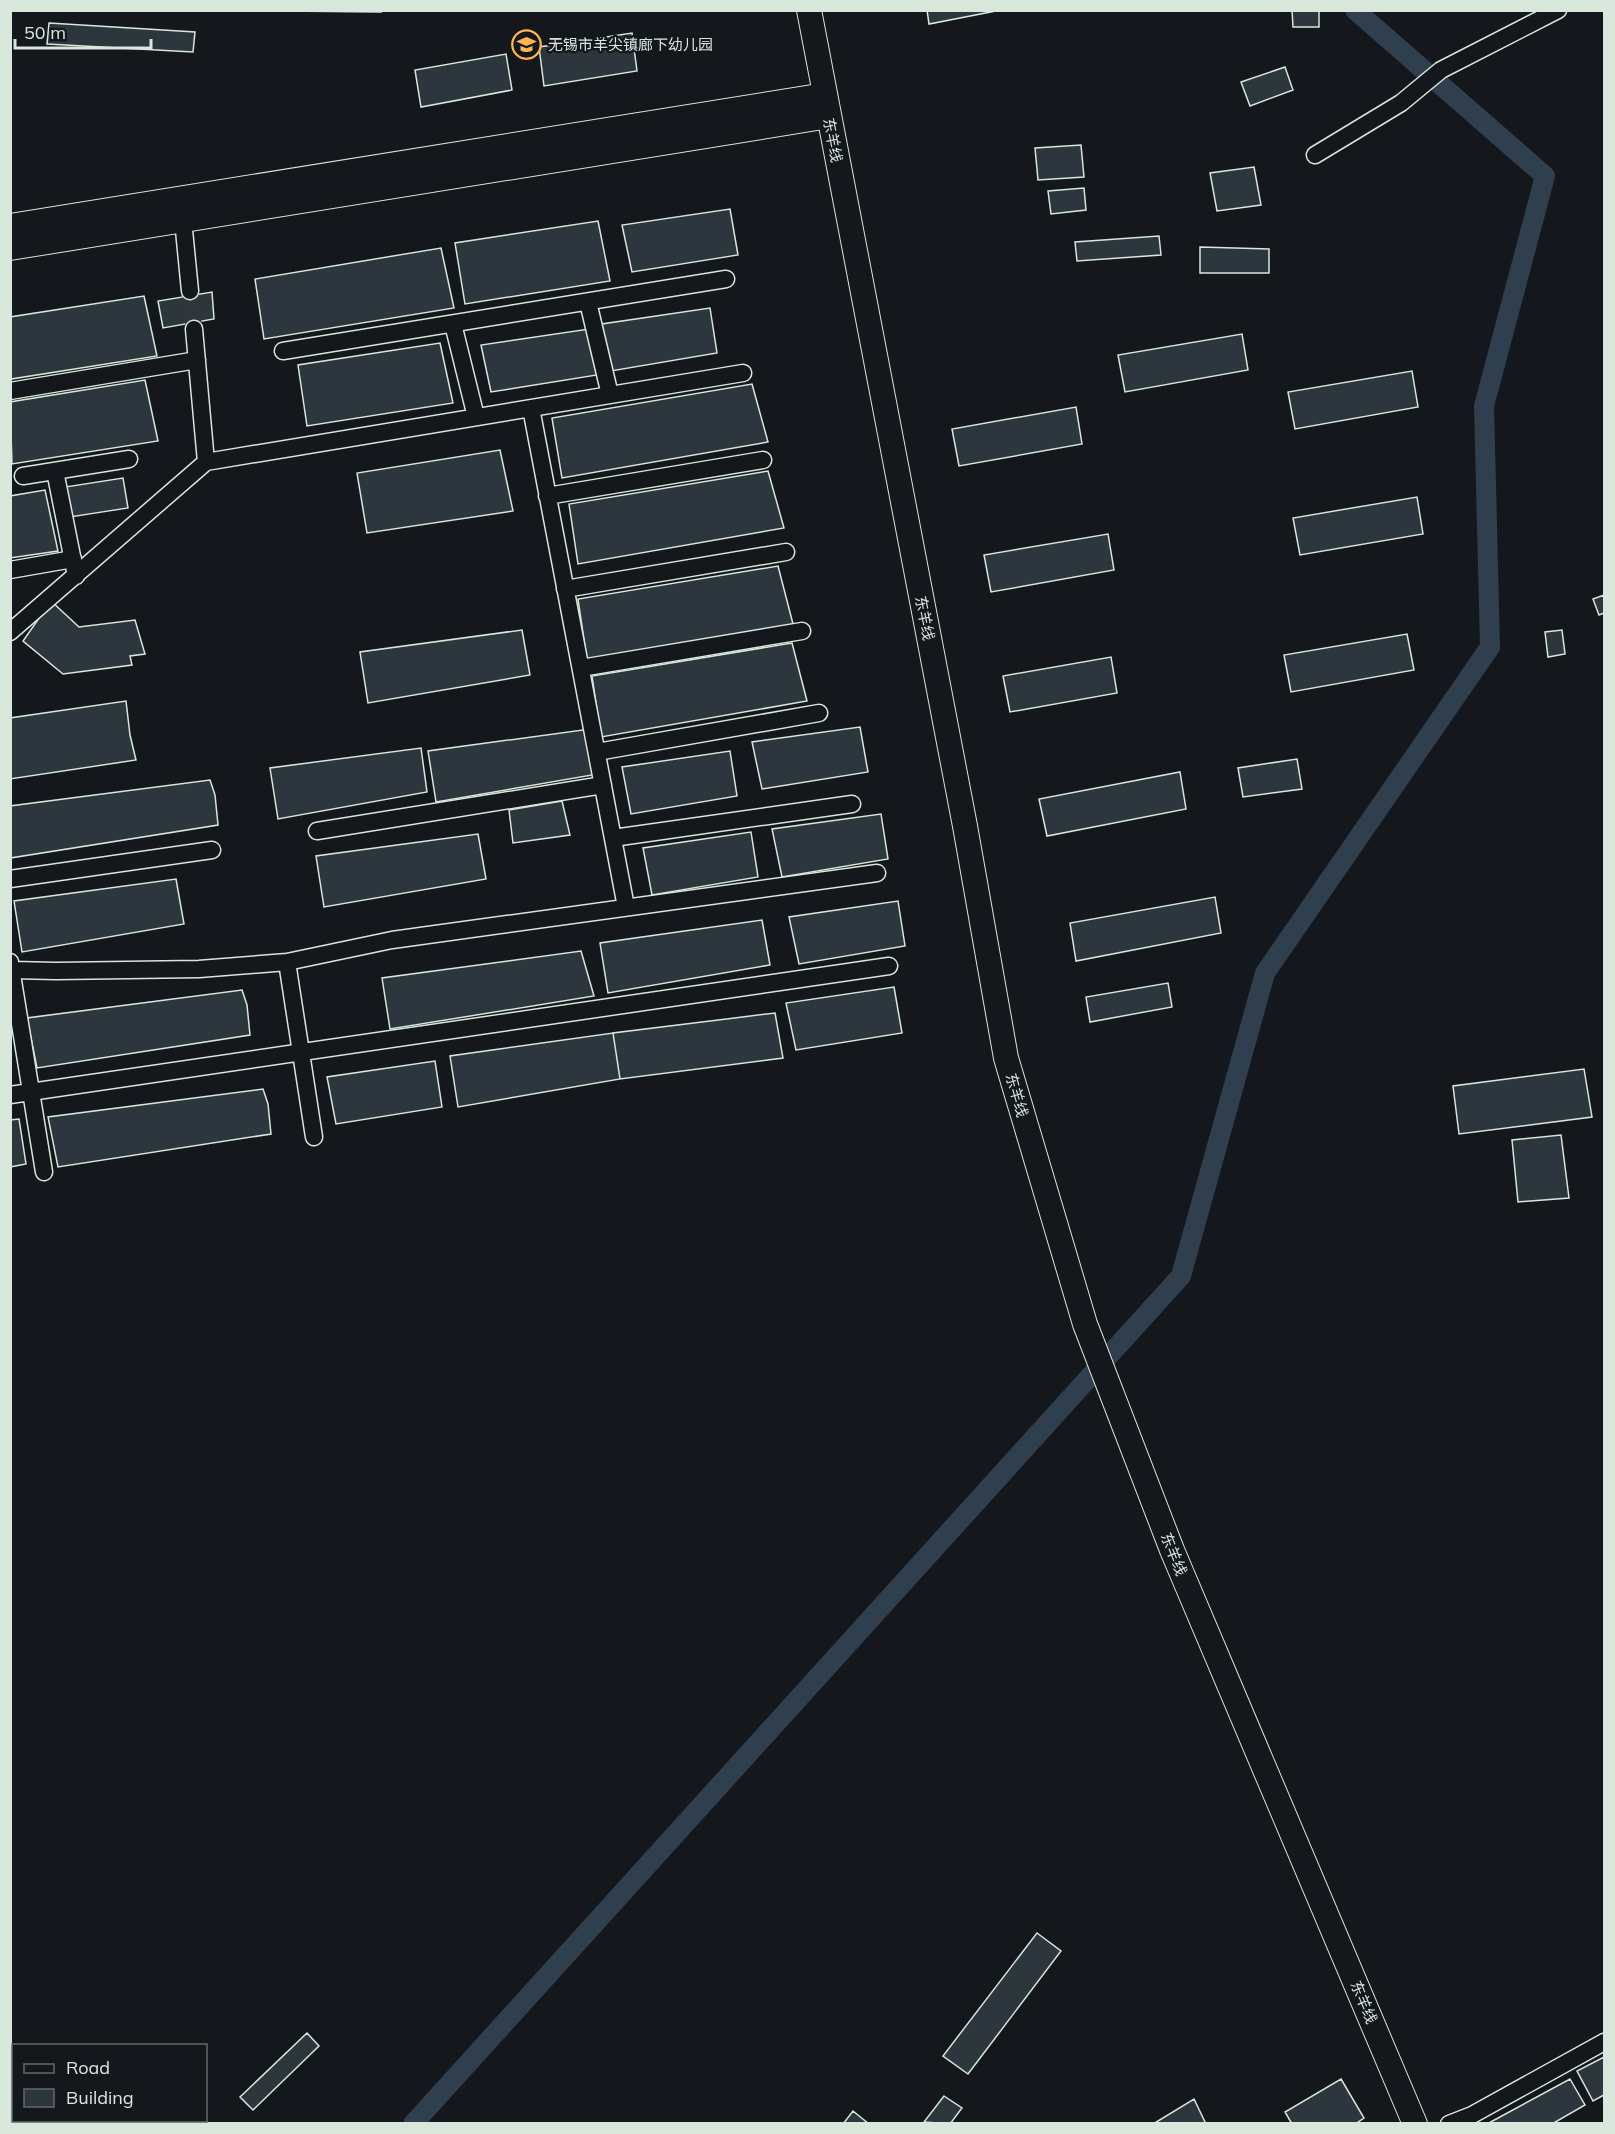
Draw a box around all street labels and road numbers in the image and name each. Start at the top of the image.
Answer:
street label: 东羊线 [819,116,847,164]
street label: 东羊线 [911,594,939,642]
street label: 东羊线 [1002,1071,1032,1119]
street label: 东羊线 [1157,1530,1191,1578]
street label: 东羊线 [1346,1978,1382,2026]

